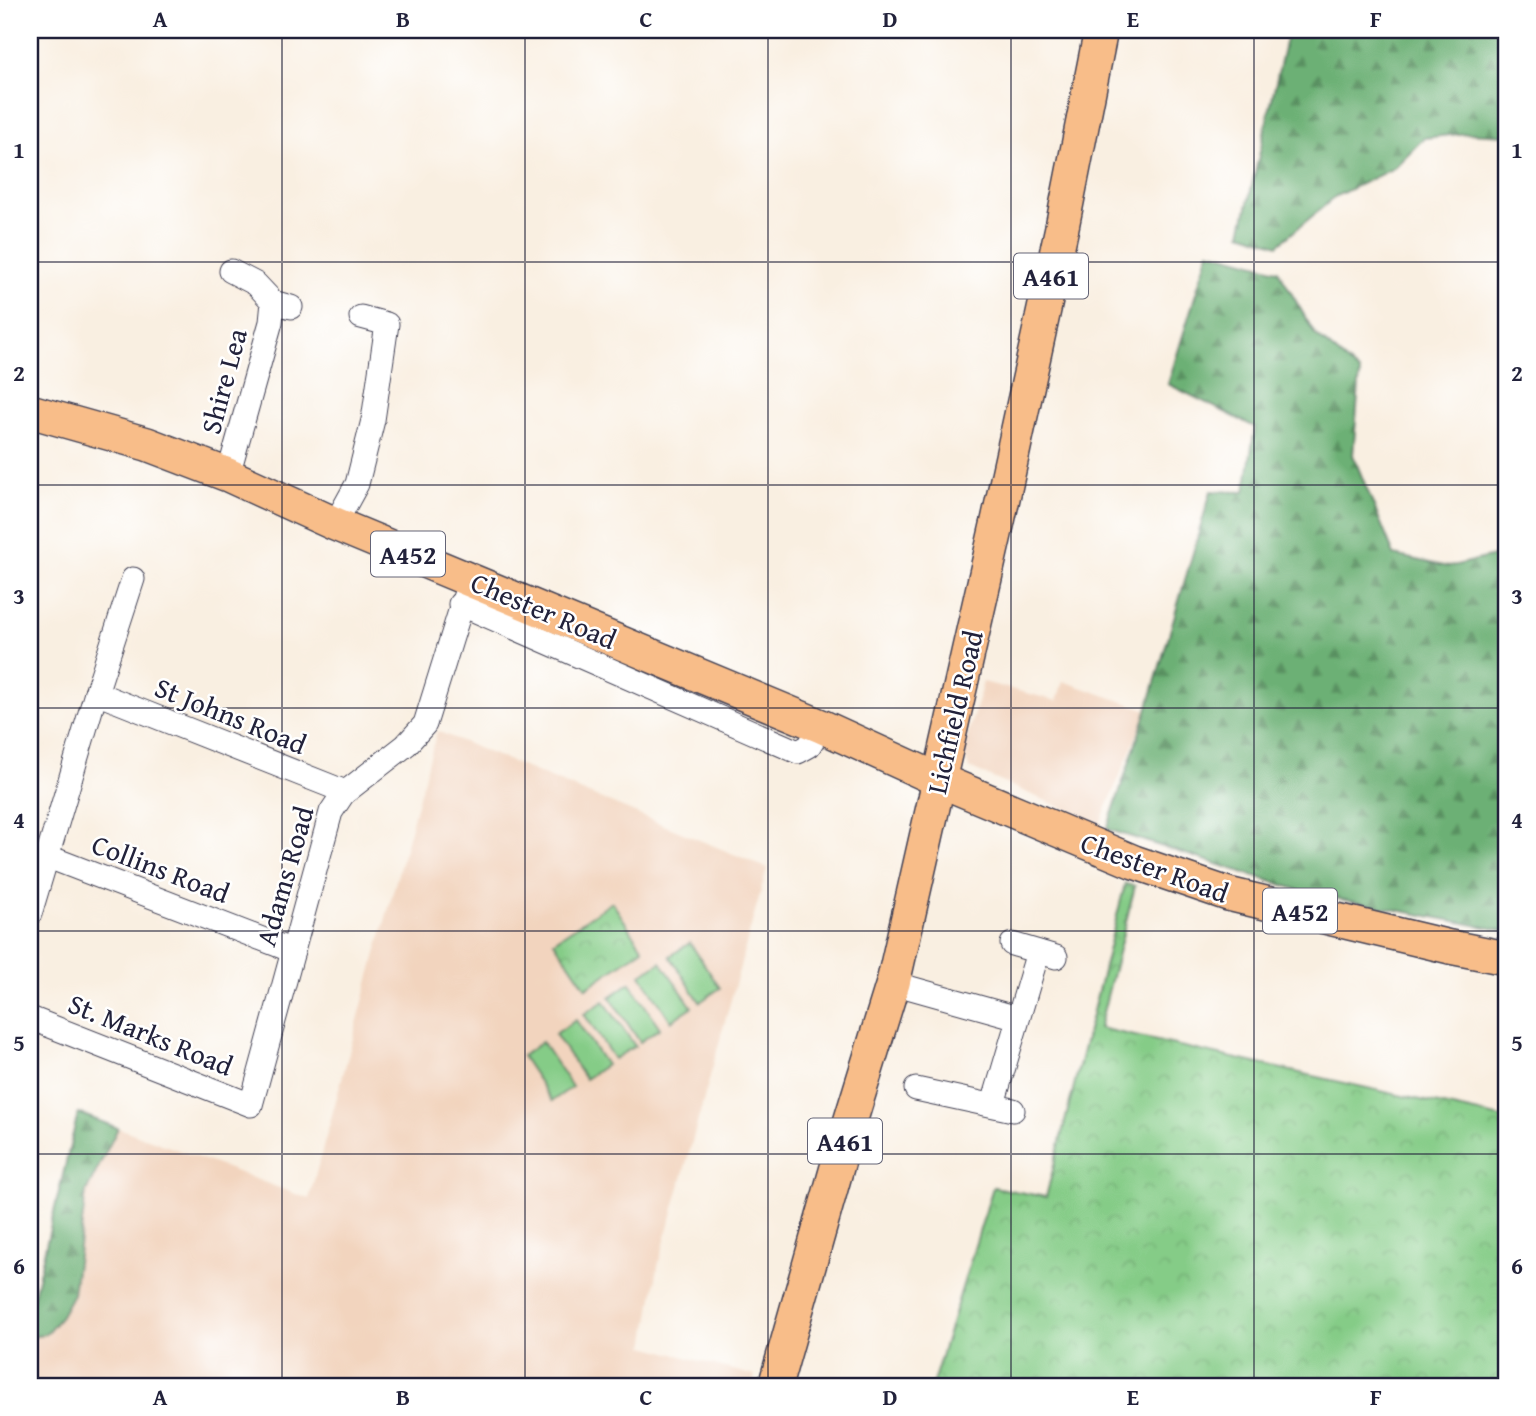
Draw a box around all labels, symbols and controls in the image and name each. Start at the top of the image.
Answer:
text: A [153,2,168,35]
text: B [396,2,410,35]
text: C [639,2,653,35]
text: D [883,2,898,35]
text: E [1127,2,1139,35]
text: F [1370,2,1382,35]
text: 1 [13,133,25,166]
text: 1 [1511,133,1523,166]
road number: A461 [1014,254,1088,298]
street label: Shire Lea [189,323,257,438]
text: 2 [13,356,25,389]
text: 2 [1511,356,1523,389]
road number: A452 [371,532,445,576]
street label: Chester Road [465,561,623,659]
text: 3 [13,579,25,612]
text: 3 [1511,579,1523,612]
street label: Lichfield Road [915,626,993,798]
street label: St Johns Road [149,666,313,764]
street label: Adams Road [244,801,324,951]
text: 4 [13,803,25,836]
text: 4 [1511,803,1523,836]
street label: Chester Road [1075,821,1235,913]
street label: Collins Road [86,823,236,913]
road number: A452 [1263,888,1337,934]
street label: St. Marks Road [62,982,240,1086]
text: 5 [13,1026,25,1059]
text: 5 [1511,1026,1523,1059]
road number: A461 [808,1118,882,1164]
text: 6 [13,1249,25,1282]
text: 6 [1511,1249,1523,1282]
text: A [153,1380,168,1413]
text: B [396,1380,410,1413]
text: C [639,1380,653,1413]
text: D [883,1380,898,1413]
text: E [1127,1380,1139,1413]
text: F [1370,1380,1382,1413]

